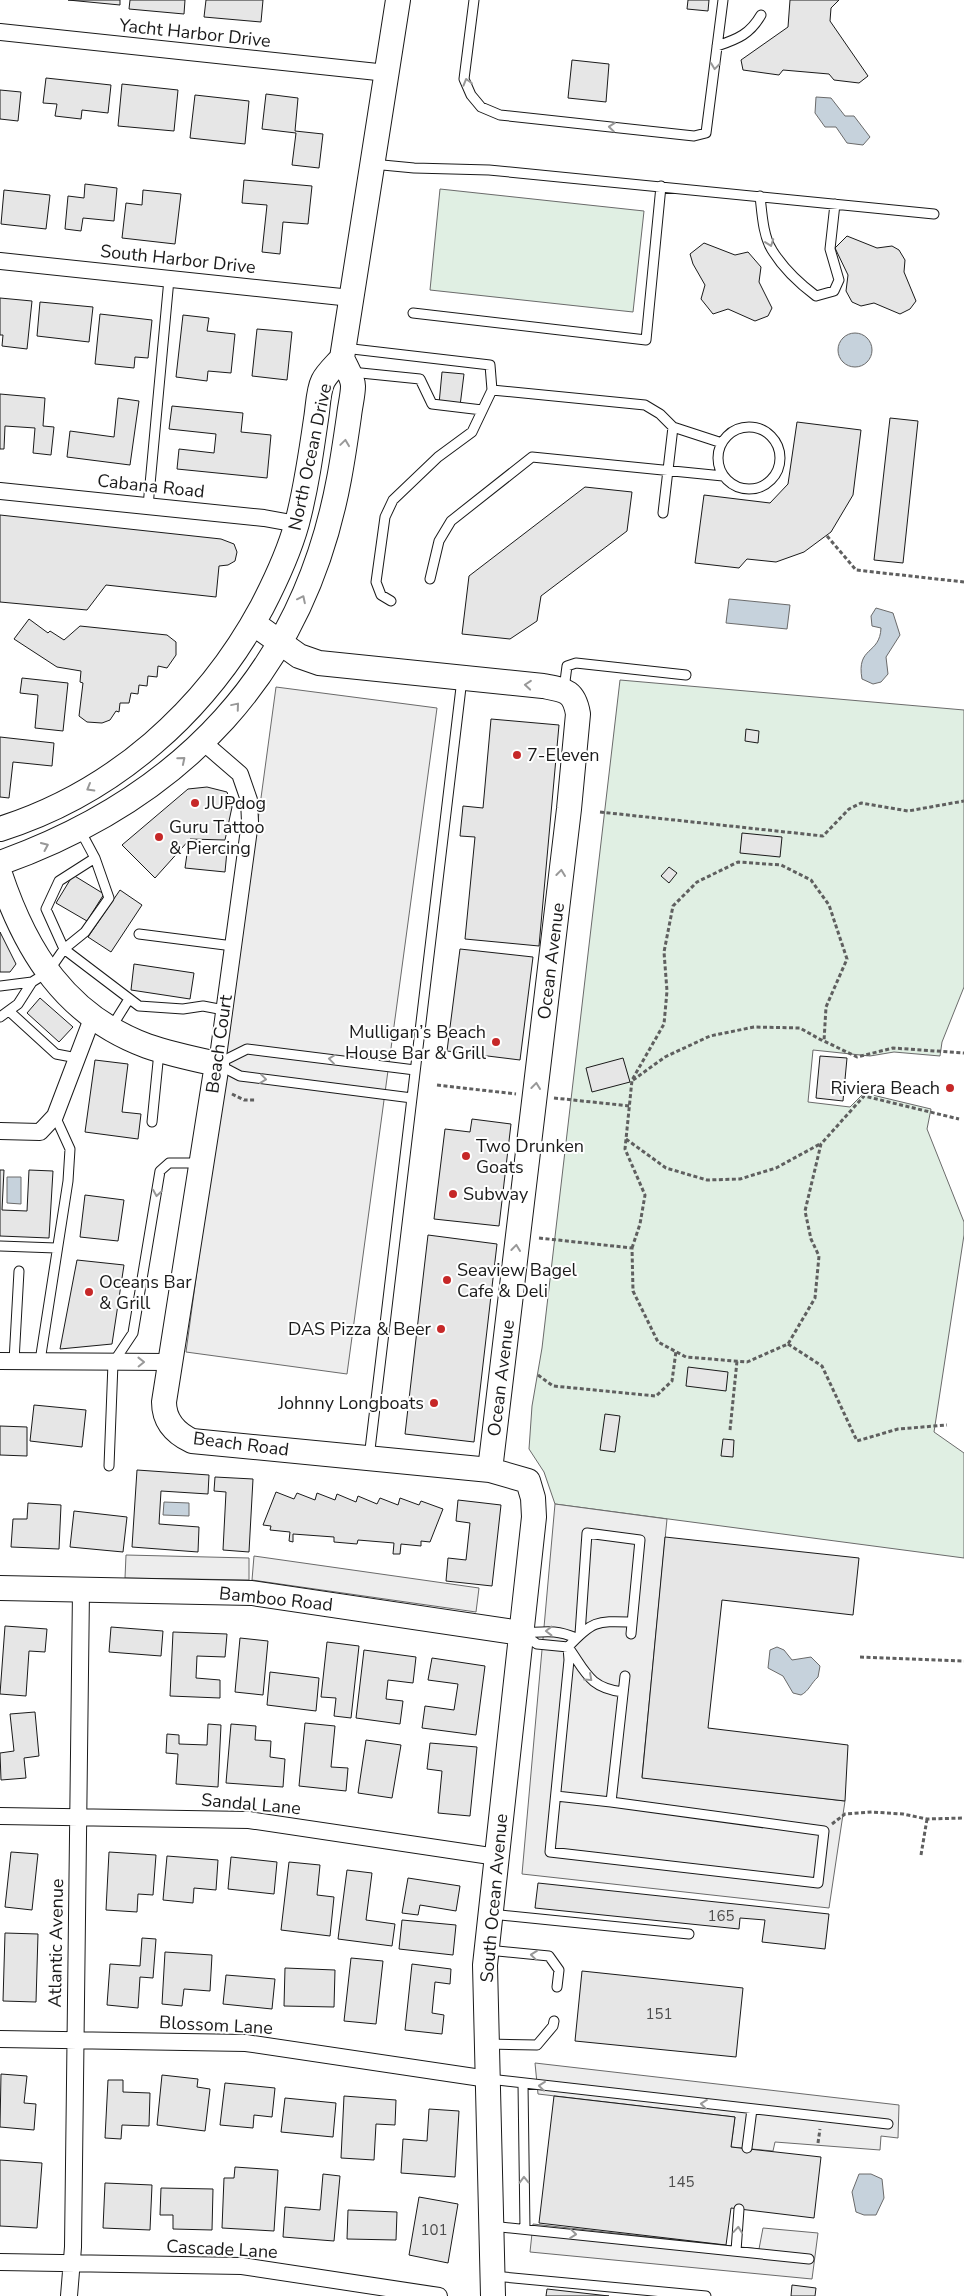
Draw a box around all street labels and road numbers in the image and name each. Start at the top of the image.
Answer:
street label: Yacht Harbor Drive [117,13,272,53]
street label: South Harbor Drive [99,239,257,279]
street label: North Ocean Drive [283,381,337,533]
street label: Cabana Road [96,468,206,504]
street label: Ocean Avenue [532,901,570,1021]
street label: Beach Court [200,992,238,1095]
street label: Ocean Avenue [482,1318,520,1438]
street label: Beach Road [192,1426,290,1462]
street label: Bamboo Road [218,1581,334,1617]
street label: Sandal Lane [200,1788,302,1820]
street label: South Ocean Avenue [475,1813,513,1983]
street label: Atlantic Avenue [43,1878,69,2008]
street label: Blossom Lane [159,2010,273,2040]
street label: Cascade Lane [166,2234,278,2264]

